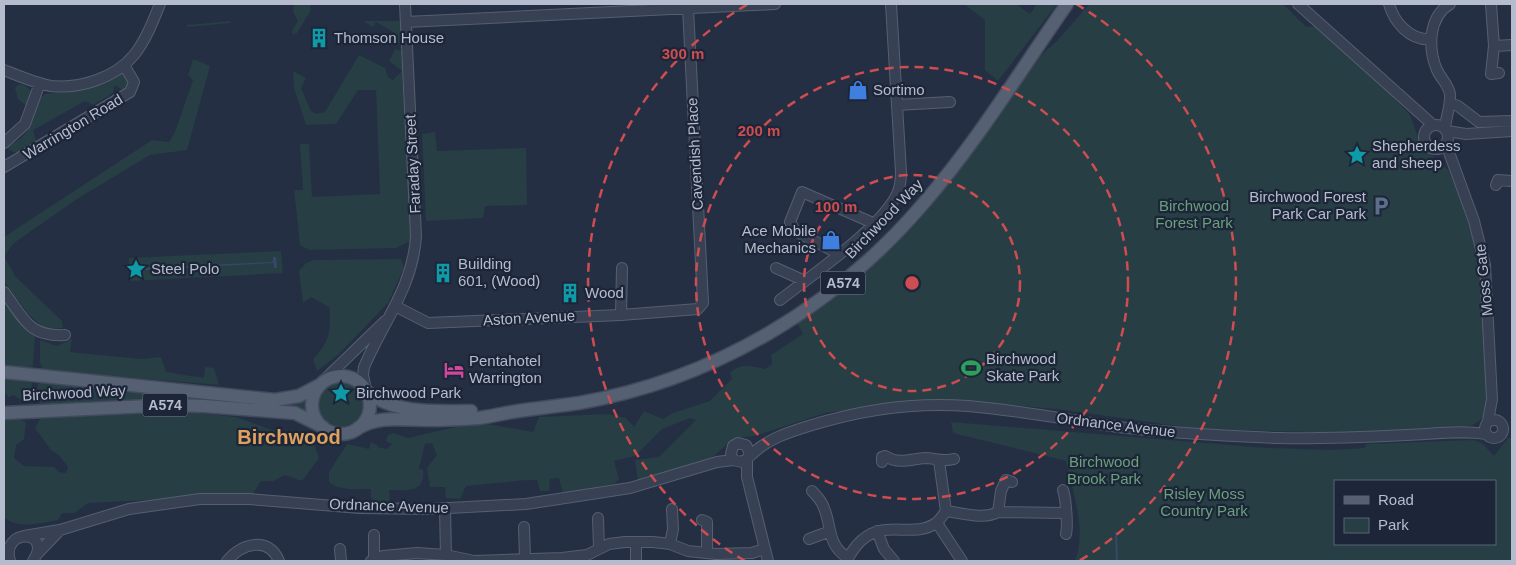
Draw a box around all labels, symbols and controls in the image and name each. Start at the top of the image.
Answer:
building icon: Thomson House [308,27,330,49]
place label: Thomson House [334,29,444,46]
text: 300 m [662,45,704,62]
shop icon: Sortimo [847,79,869,101]
place label: Sortimo [873,81,925,98]
street label: Warrington Road [20,90,125,163]
street label: Cavendish Place [683,97,706,211]
street label: Faraday Street [401,113,424,214]
text: 200 m [738,122,780,139]
place label: Shepherdess and sheep [1372,137,1460,171]
place icon: Shepherdess and sheep [1346,144,1368,166]
street label: Birchwood Way [842,175,926,262]
place label: Birchwood Forest Park Car Park [1249,188,1367,222]
parking icon: Birchwood Forest Park Car Park [1370,195,1392,217]
park label: Birchwood Forest Park [1155,197,1233,231]
text: 100 m [815,198,857,215]
place label: Ace Mobile Mechanics [742,222,816,256]
shop icon: Ace Mobile Mechanics [820,229,842,251]
street label: Moss Gate [1471,243,1496,317]
place label: Building 601, (Wood) [458,255,540,289]
place icon: Steel Polo [125,258,147,280]
place label: Steel Polo [151,260,219,277]
building icon: Building 601, (Wood) [432,262,454,284]
road number: A574 [820,272,866,294]
centre of rings [903,274,921,292]
building icon: Wood [559,282,581,304]
place label: Wood [585,284,624,301]
street label: Aston Avenue [482,307,576,328]
place label: Birchwood Skate Park [986,350,1060,384]
place label: Pentahotel Warrington [469,352,542,386]
sports icon: Birchwood Skate Park [960,357,982,379]
hotel icon: Pentahotel Warrington [443,359,465,381]
street label: Birchwood Way [22,381,127,404]
place icon: Birchwood Park [330,382,352,404]
place label: Birchwood Park [356,384,462,401]
road number: A574 [142,394,188,416]
street label: Ordnance Avenue [1056,409,1177,440]
district label: Birchwood [237,426,341,448]
park label: Birchwood Brook Park [1067,453,1142,487]
legend [1334,480,1496,545]
park label: Risley Moss Country Park [1160,485,1248,519]
text: Road [1378,491,1414,508]
street label: Ordnance Avenue [329,495,449,516]
text: Park [1378,516,1409,533]

